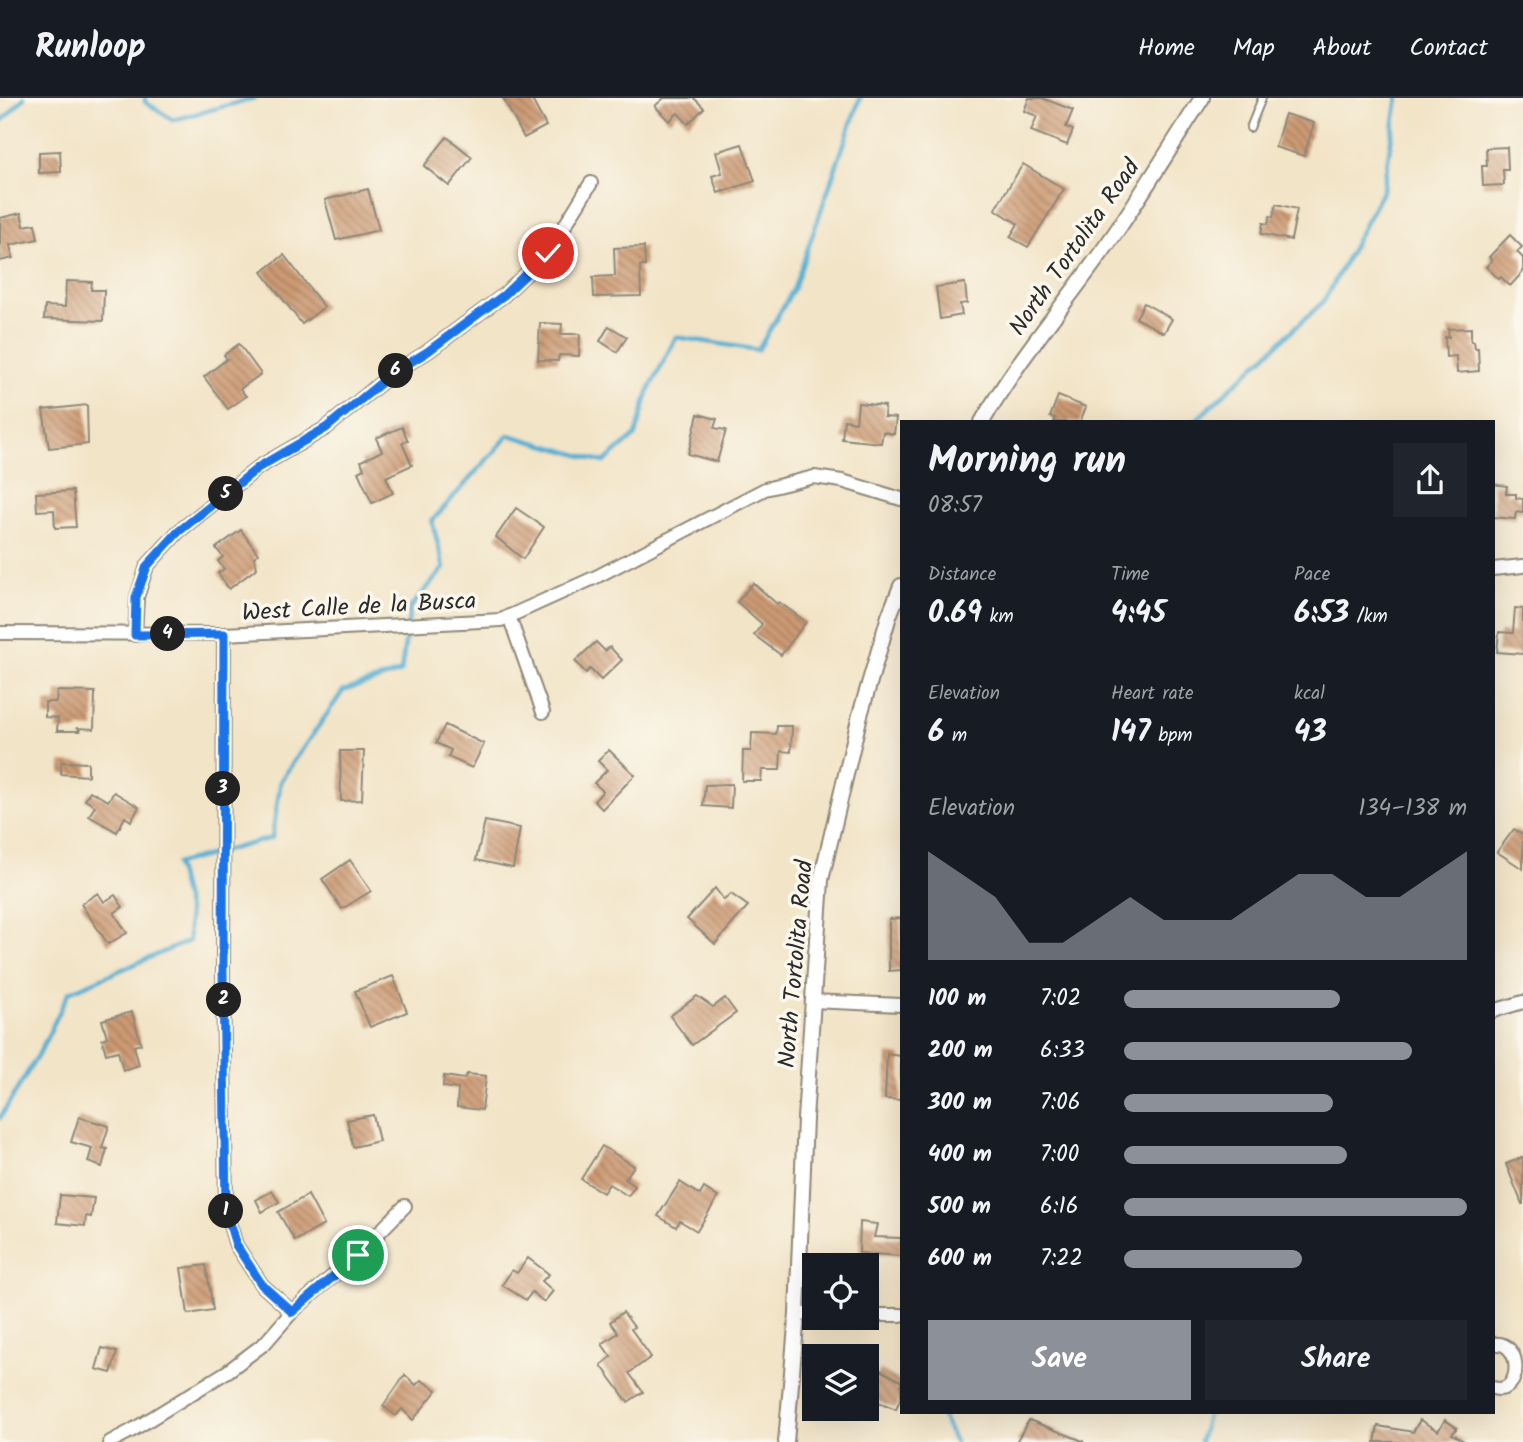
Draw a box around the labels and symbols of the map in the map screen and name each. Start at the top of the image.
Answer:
street label: North Tortolita Road [999,150,1152,344]
pin [518,223,578,283]
pin: 6 [378,354,414,388]
pin: 5 [208,476,244,512]
street label: West Calle de la Busca [241,582,477,633]
pin: 4 [150,616,186,652]
pin: 3 [206,772,241,806]
street label: North Tortolita Road [768,858,825,1070]
pin: 2 [206,982,242,1018]
pin: 1 [208,1194,244,1228]
pin [328,1225,388,1285]

